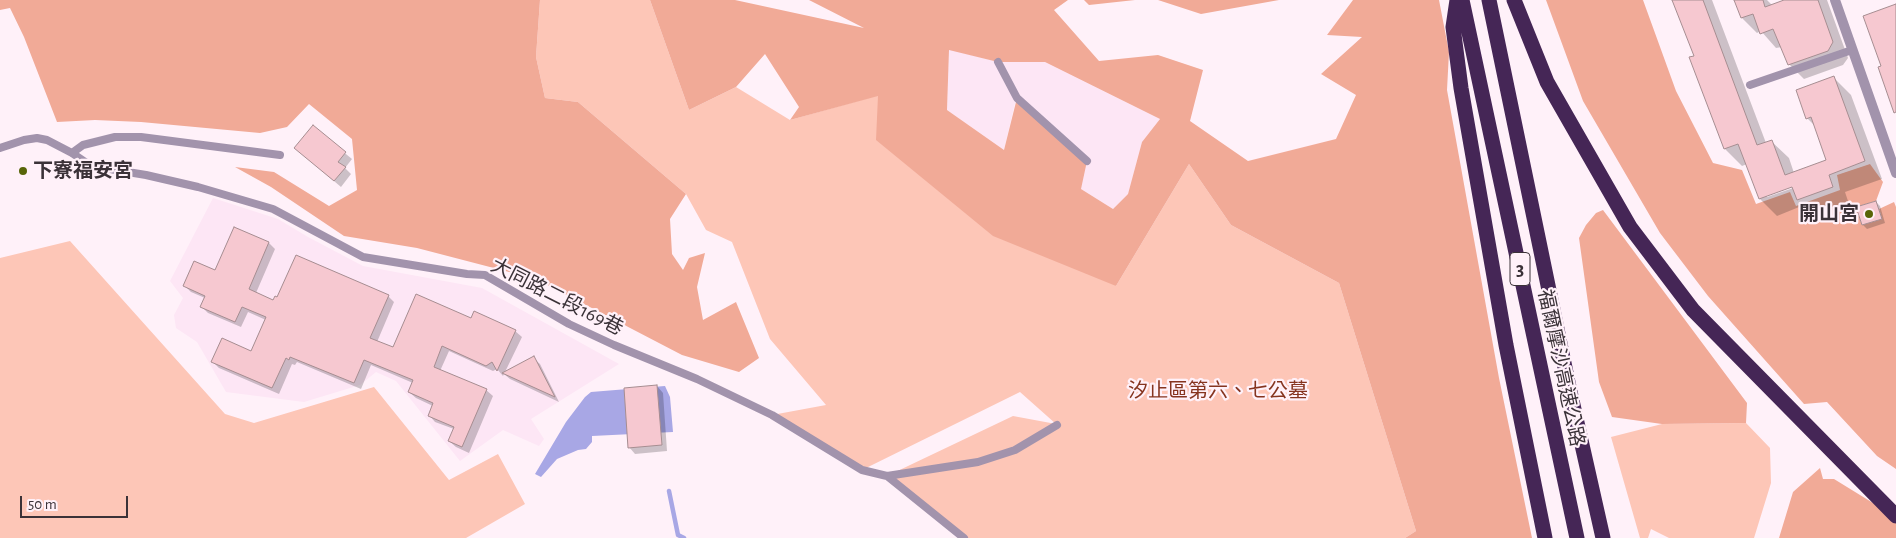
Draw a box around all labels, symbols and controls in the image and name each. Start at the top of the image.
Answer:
place label: 下寮福安宮 [33,159,133,183]
marker: 下寮福安宮 [17,165,29,177]
place label: 開山宮 [1799,202,1859,226]
marker: 開山宮 [1863,208,1875,220]
road number: 3 [1510,252,1530,286]
street label: 大同路二段169巷 [487,253,627,341]
street label: 福爾摩沙高速公路 [1533,287,1589,449]
park label: 汐止區第六、七公墓 [1128,379,1308,403]
scale bar [22,486,130,518]
text: 50 m [28,497,57,512]

